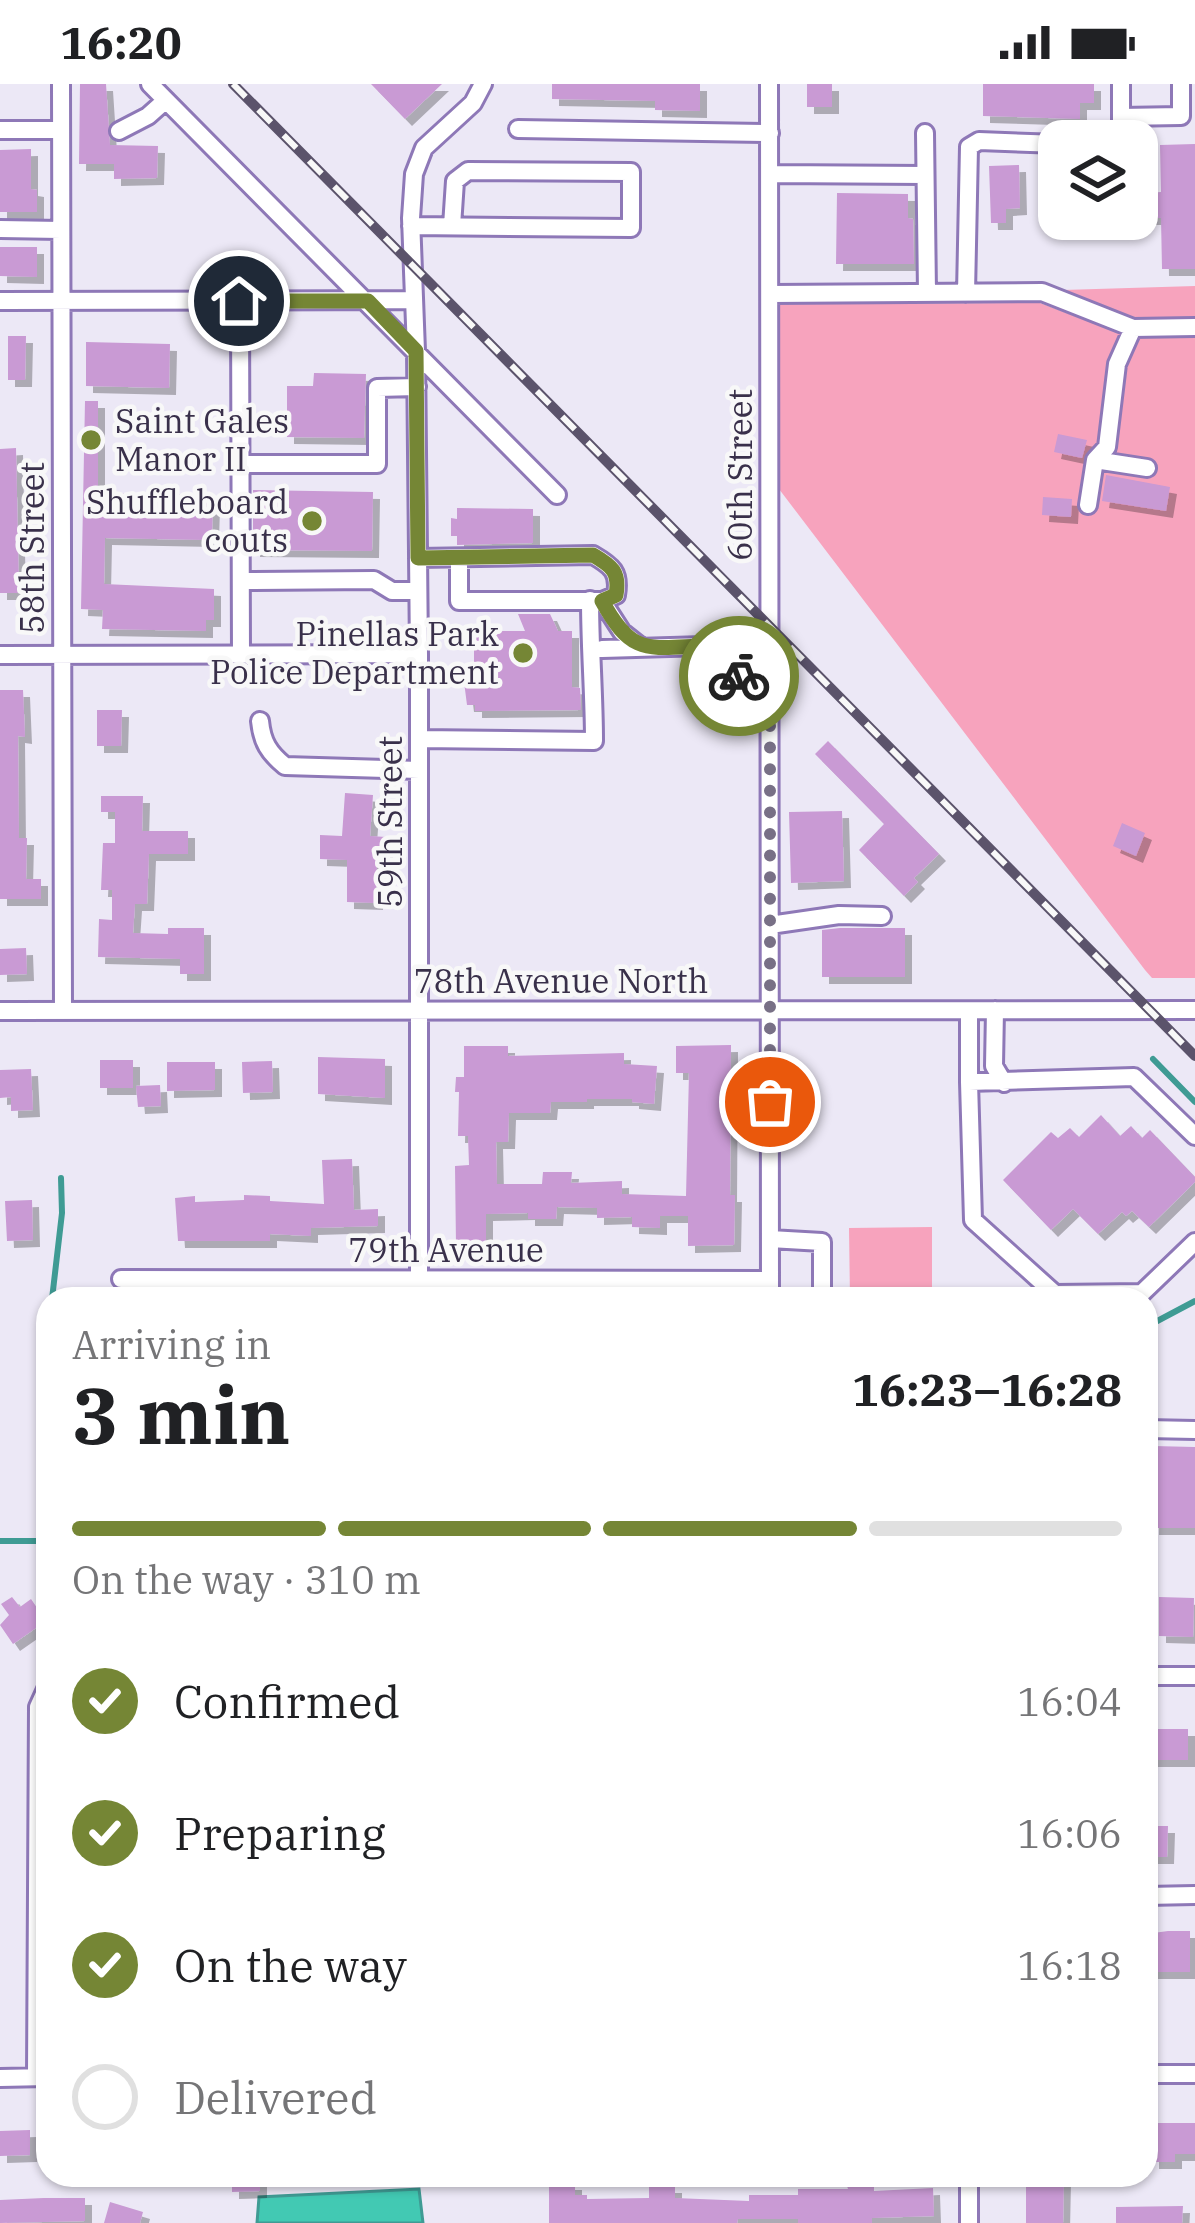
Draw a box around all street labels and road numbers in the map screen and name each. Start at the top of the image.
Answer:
street label: 60th Street [718,389,761,561]
street label: 58th Street [10,462,53,634]
street label: 59th Street [368,736,411,908]
street label: 78th Avenue North [414,959,708,1002]
street label: 79th Avenue [348,1228,544,1271]

